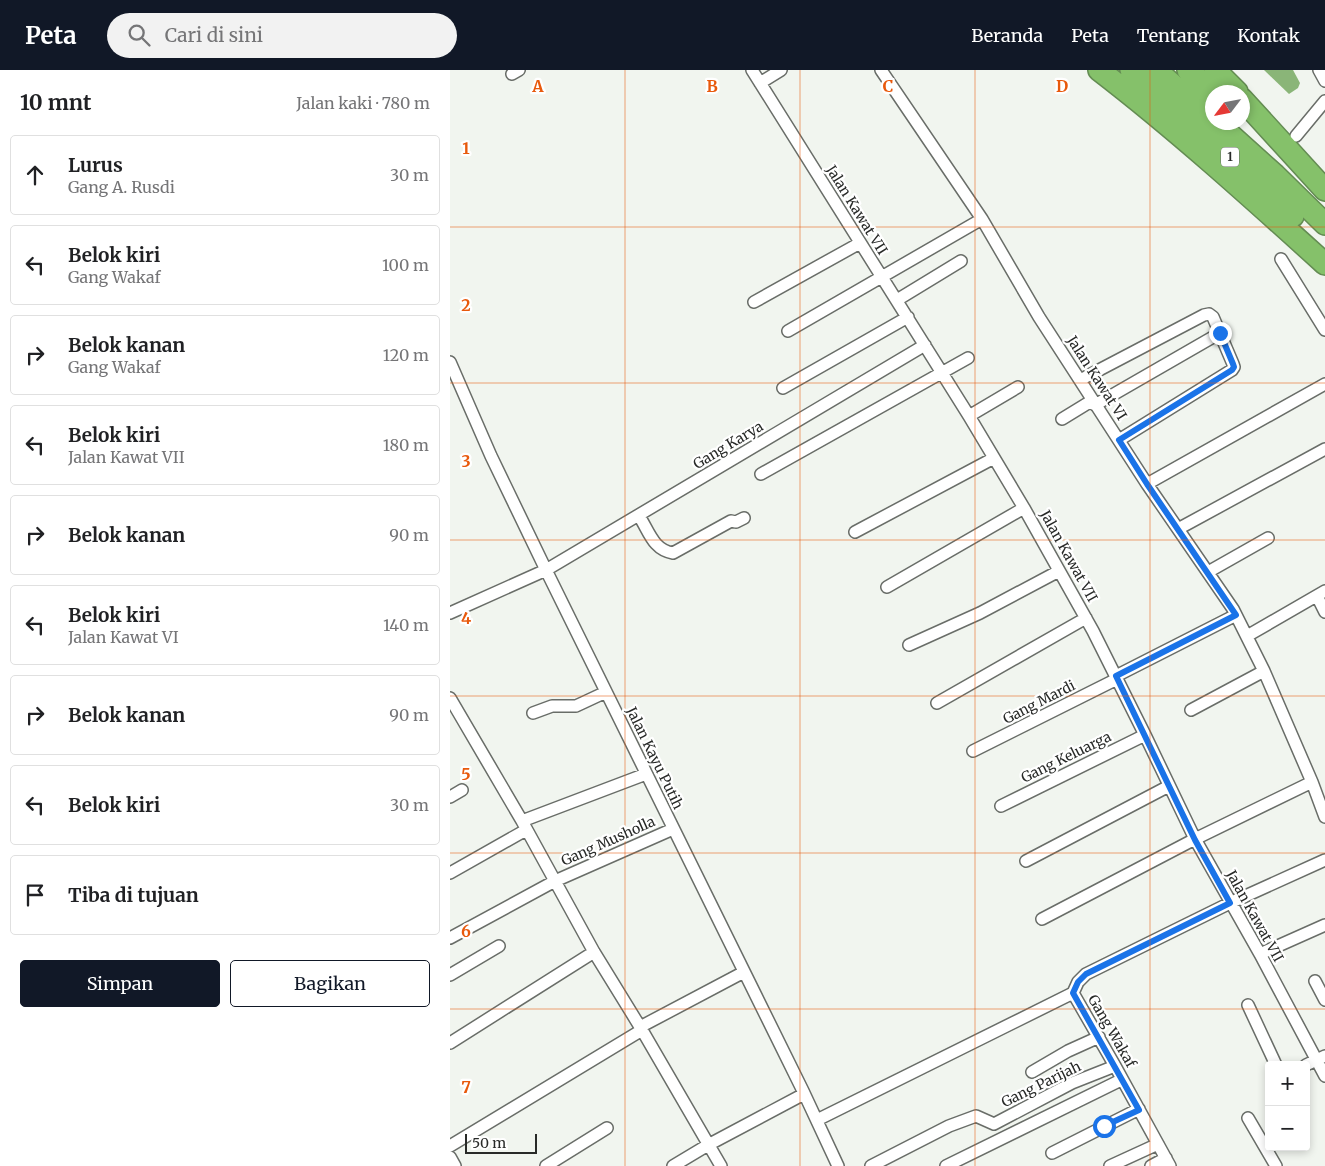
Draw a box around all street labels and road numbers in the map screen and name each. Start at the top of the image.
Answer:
road number: 1 [1221,147,1239,166]
street label: Jalan Kawat VII [822,161,892,258]
street label: Jalan Kawat VI [1063,332,1131,424]
street label: Gang Karya [690,417,767,473]
street label: Jalan Kawat VII [1036,506,1102,605]
street label: Gang Mardi [1000,676,1079,728]
street label: Jalan Kayu Putih [622,703,688,812]
street label: Gang Keluarga [1018,727,1114,787]
street label: Gang Musholla [558,812,658,870]
street label: Jalan Kawat VII [1222,866,1288,965]
street label: Gang Wakaf [1084,991,1140,1071]
street label: Gang Parijah [998,1057,1084,1111]

